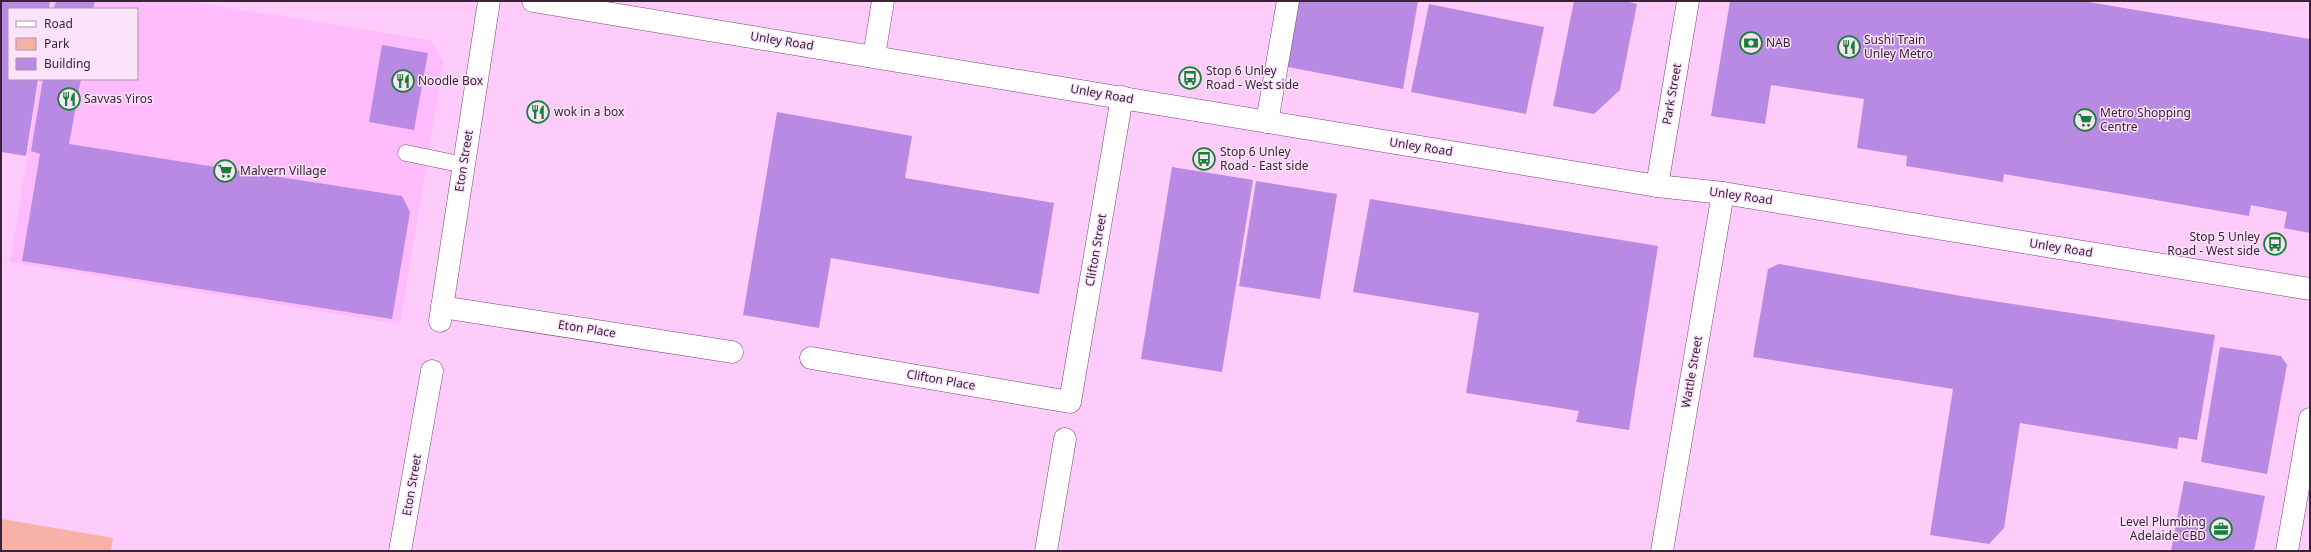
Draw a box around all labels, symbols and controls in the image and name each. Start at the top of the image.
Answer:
legend [8,8,138,80]
text: Road [44,15,73,32]
street label: Unley Road [749,27,815,54]
bank icon: NAB [1738,30,1764,56]
place label: Sushi Train Unley Metro [1864,31,1933,62]
place label: NAB [1766,34,1791,51]
restaurant icon: Sushi Train Unley Metro [1836,34,1862,60]
text: Park [44,35,70,52]
text: Building [44,55,91,72]
street label: Park Street [1658,61,1685,126]
place label: Stop 6 Unley Road - West side [1206,62,1299,93]
bus stop icon: Stop 6 Unley Road - West side [1177,65,1203,91]
restaurant icon: Noodle Box [390,68,416,94]
place label: Noodle Box [418,72,484,89]
street label: Unley Road [1069,80,1135,107]
restaurant icon: Savvas Yiros [56,86,82,112]
place label: Savvas Yiros [84,90,153,107]
restaurant icon: wok in a box [525,99,551,125]
place label: wok in a box [554,103,625,120]
place label: Metro Shopping Centre [2100,104,2191,135]
supermarket icon: Metro Shopping Centre [2072,107,2098,133]
street label: Eton Street [450,128,477,193]
street label: Unley Road [1388,133,1454,160]
place label: Stop 6 Unley Road - East side [1220,143,1309,174]
bus stop icon: Stop 6 Unley Road - East side [1191,146,1217,172]
supermarket icon: Malvern Village [212,158,238,184]
place label: Malvern Village [240,162,327,179]
street label: Unley Road [1708,183,1774,208]
street label: Clifton Street [1081,212,1110,288]
place label: Stop 5 Unley Road - West side [2167,228,2261,259]
bus stop icon: Stop 5 Unley Road - West side [2262,231,2288,257]
street label: Unley Road [2028,234,2094,261]
street label: Eton Place [557,316,617,342]
street label: Wattle Street [1677,334,1706,409]
street label: Clifton Place [905,365,977,394]
street label: Eton Street [398,452,425,517]
place label: Level Plumbing Adelaide CBD [2120,513,2206,544]
office icon: Level Plumbing Adelaide CBD [2208,516,2234,542]

